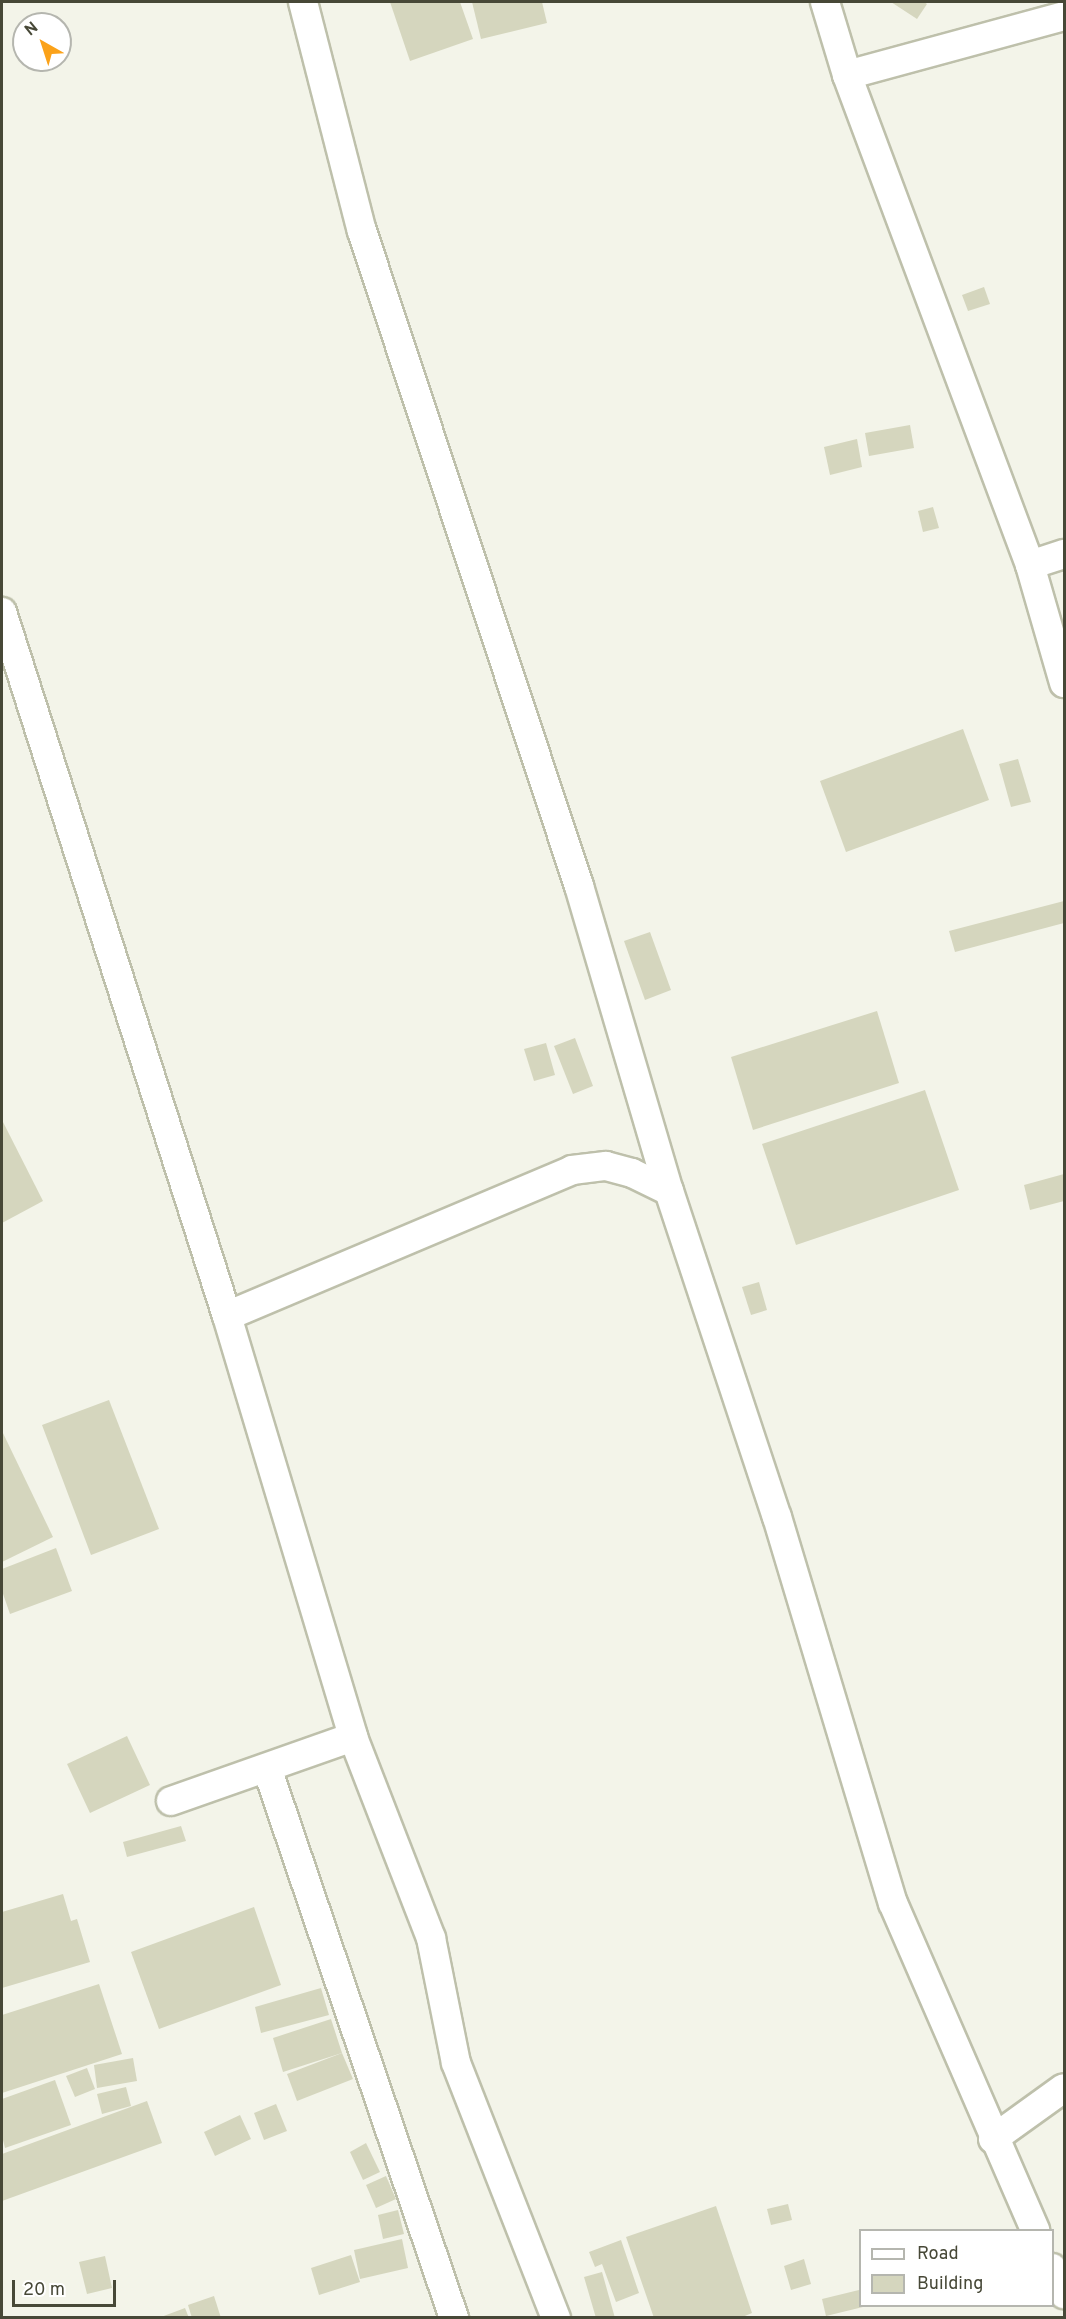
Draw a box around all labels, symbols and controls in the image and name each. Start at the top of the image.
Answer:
north arrow [12,12,72,72]
text: N [21,18,43,41]
legend [859,2229,1054,2307]
text: Road [917,2243,959,2266]
scale bar [15,2268,118,2306]
text: Building [917,2273,983,2296]
text: 20 m [23,2279,65,2302]

